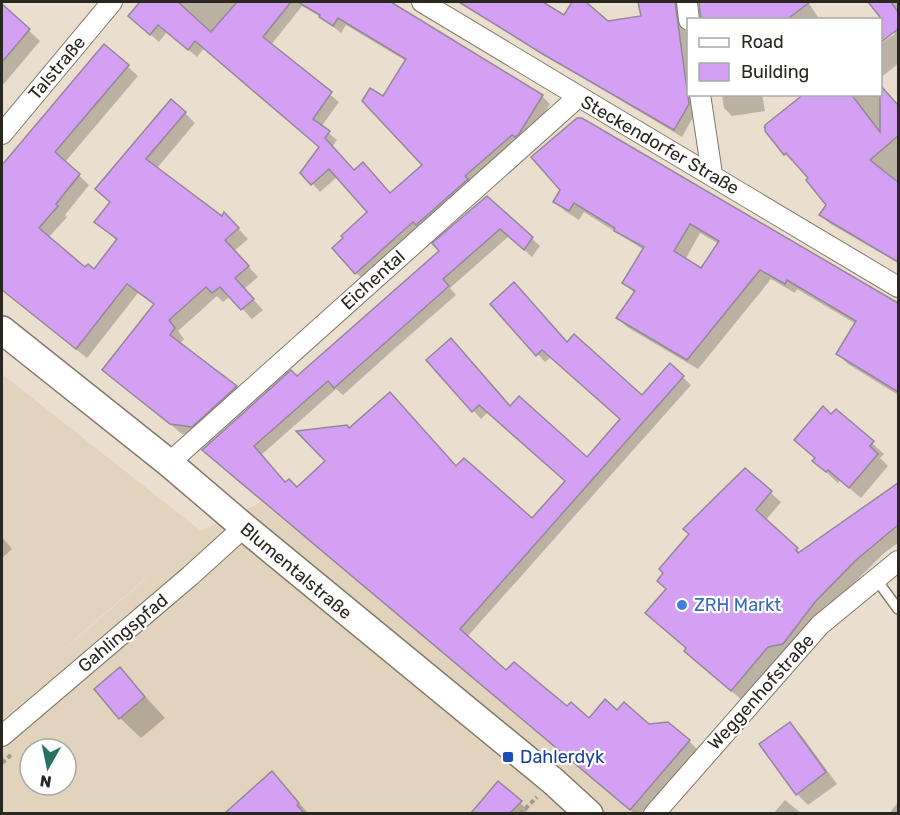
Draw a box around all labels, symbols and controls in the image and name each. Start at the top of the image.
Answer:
legend [687,18,882,96]
text: Road [741,31,784,53]
street label: Talstraße [24,32,90,104]
text: Building [741,61,809,83]
street label: Steckendorfer Straße [577,91,743,199]
street label: Eichental [337,246,409,314]
street label: Blumentalstraße [236,518,356,624]
street label: Gahlingspfad [73,589,173,677]
place label: ZRH Markt [694,594,781,616]
marker: ZRH Markt [675,598,689,612]
street label: Weggenhofstraße [703,630,819,754]
north arrow [18,737,78,797]
place label: Dahlerdyk [520,746,605,768]
marker: Dahlerdyk [501,750,515,764]
text: N [39,771,53,792]

